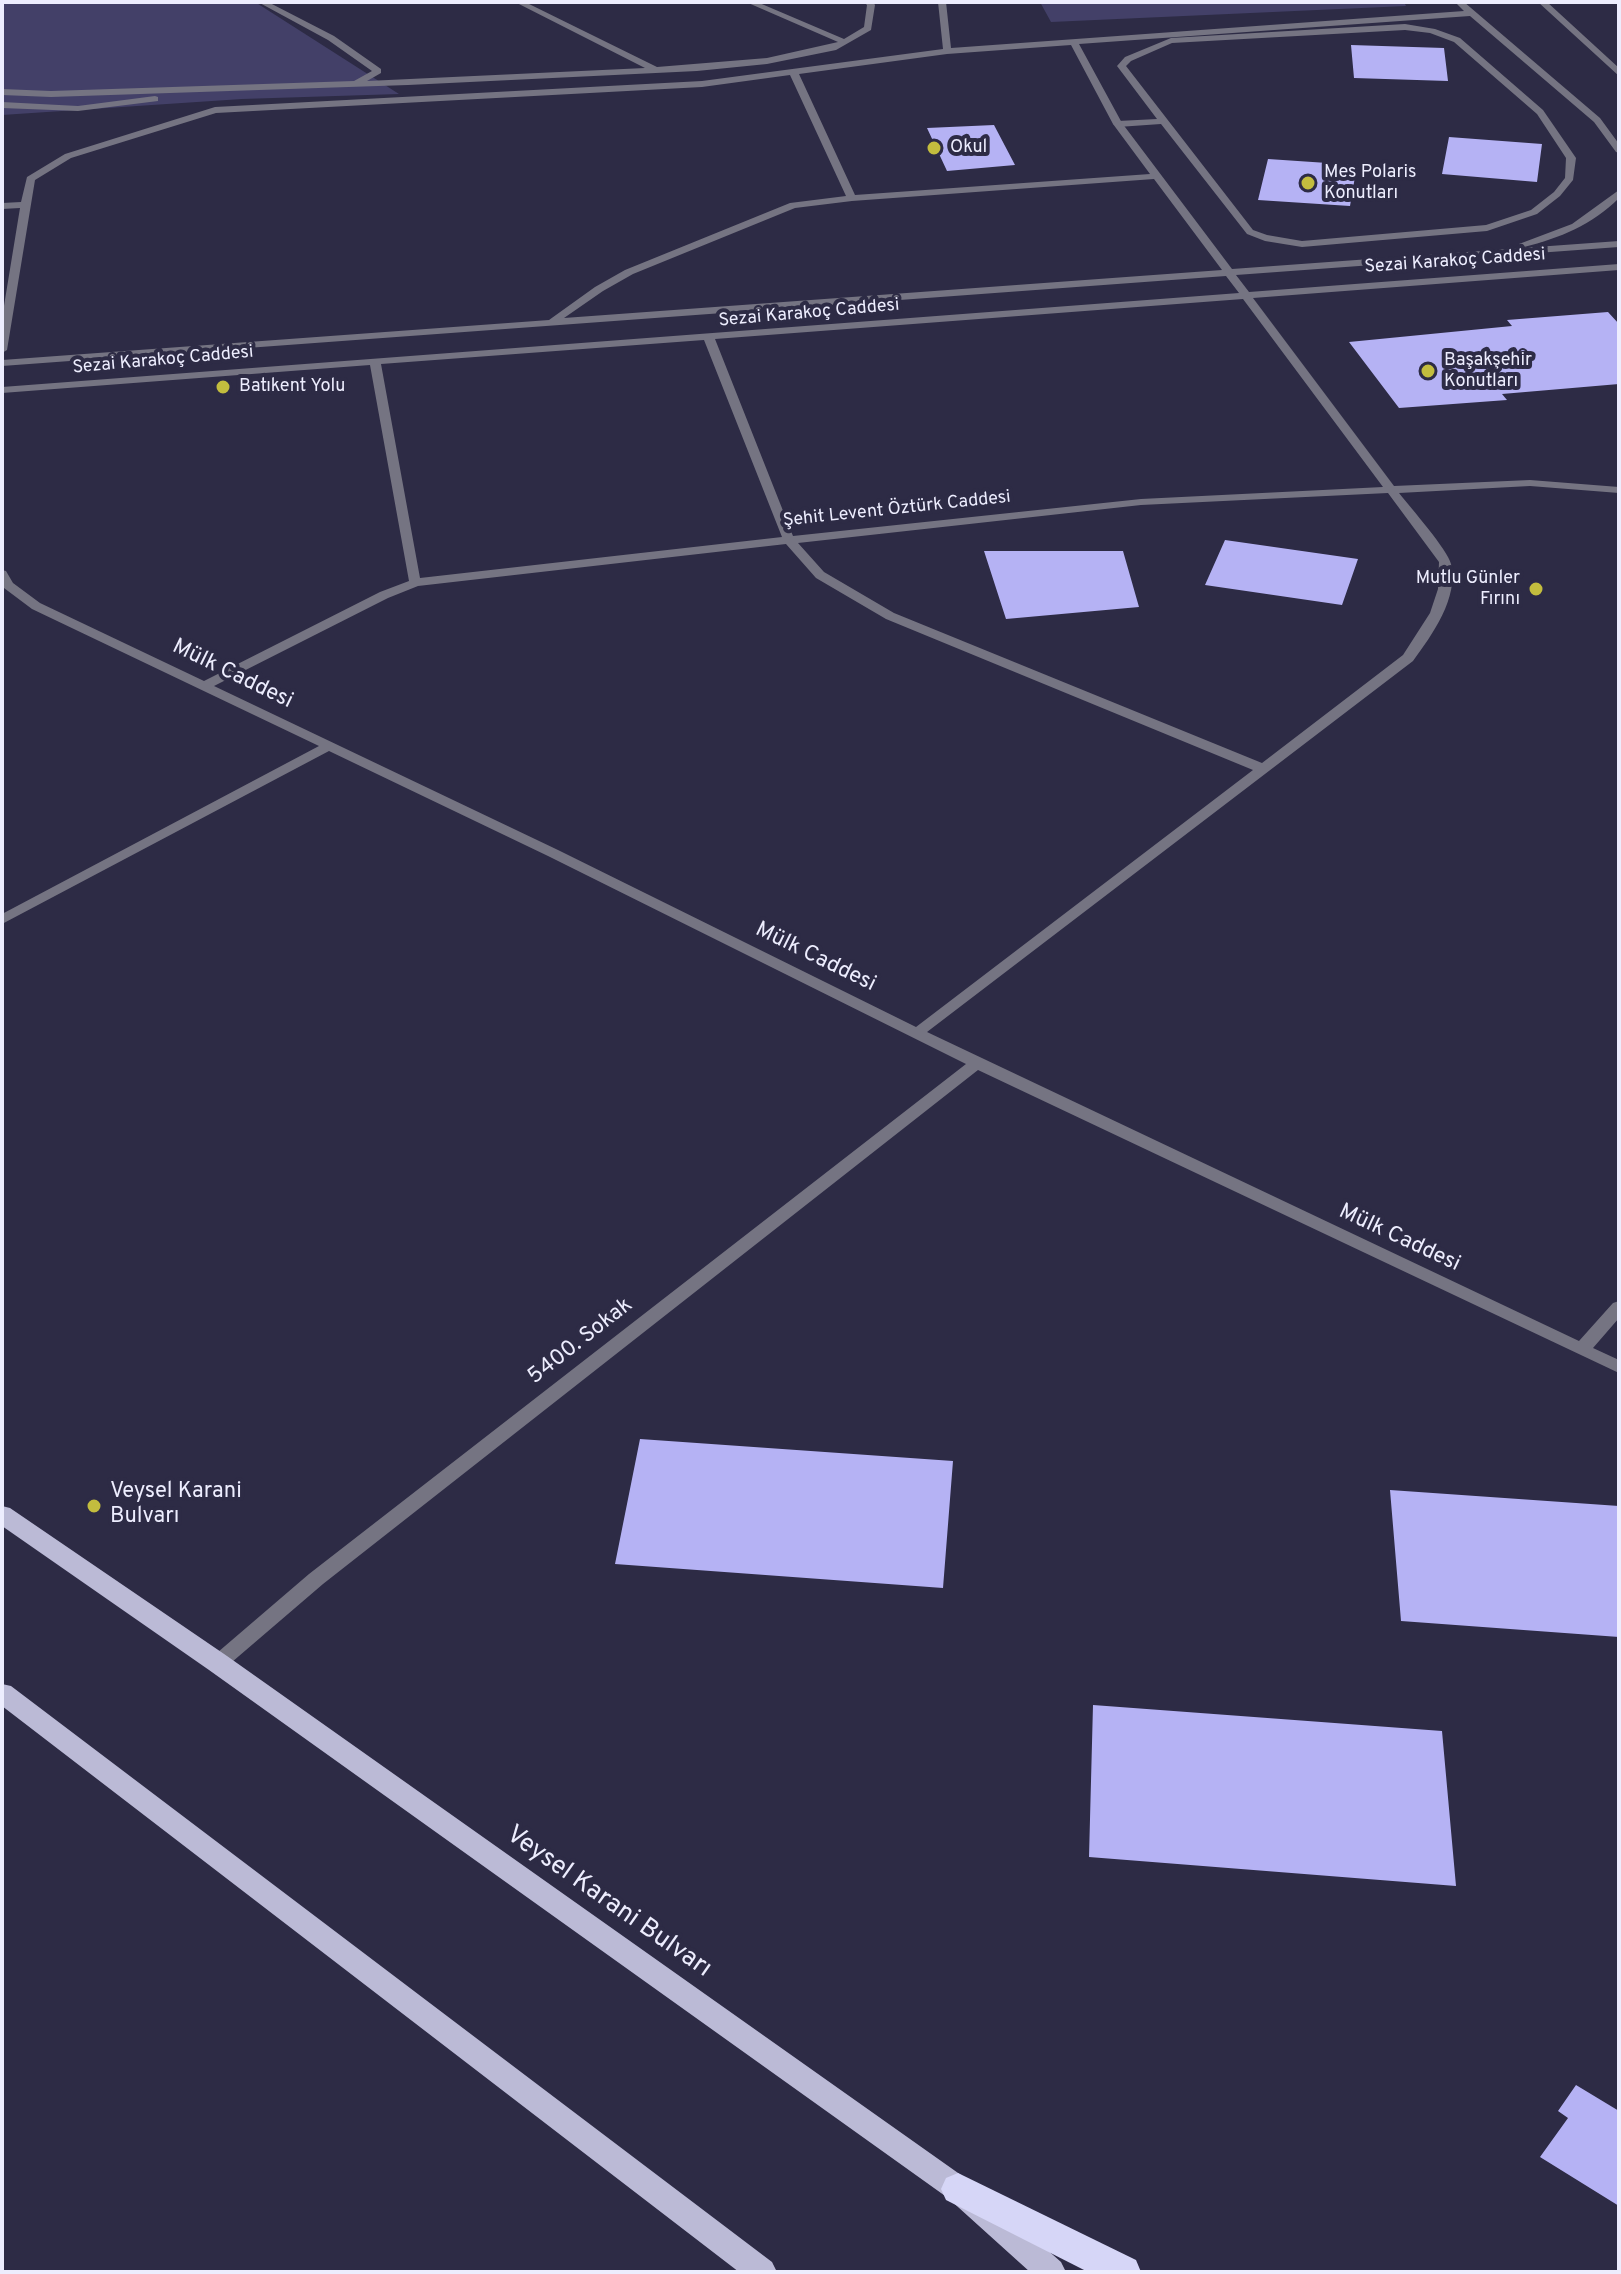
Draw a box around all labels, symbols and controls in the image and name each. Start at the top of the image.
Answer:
place label: Okul [950,137,987,159]
marker: Okul [925,139,943,157]
place label: Mes Polaris Konutları [1324,162,1416,204]
marker: Mes Polaris Konutları [1299,174,1317,192]
street label: Sezai Karakoç Caddesi [1364,245,1546,279]
street label: Sezai Karakoç Caddesi [718,295,900,333]
street label: Sezai Karakoç Caddesi [72,342,254,380]
place label: Başakşehir Konutları [1444,350,1532,392]
marker: Başakşehir Konutları [1419,362,1437,380]
place label: Batıkent Yolu [239,376,345,398]
marker: Batıkent Yolu [214,378,232,396]
street label: Şehit Levent Öztürk Caddesi [782,487,1012,533]
place label: Mutlu Günler Fırını [1416,568,1520,610]
marker: Mutlu Günler Fırını [1527,580,1545,598]
street label: Mülk Caddesi [167,634,297,716]
street label: Mülk Caddesi [750,917,880,999]
street label: Mülk Caddesi [1334,1199,1464,1279]
street label: 5400. Sokak [523,1293,639,1391]
place label: Veysel Karani Bulvarı [110,1480,242,1532]
marker: Veysel Karani Bulvarı [85,1497,103,1515]
street label: Veysel Karani Bulvarı [499,1820,717,1986]

